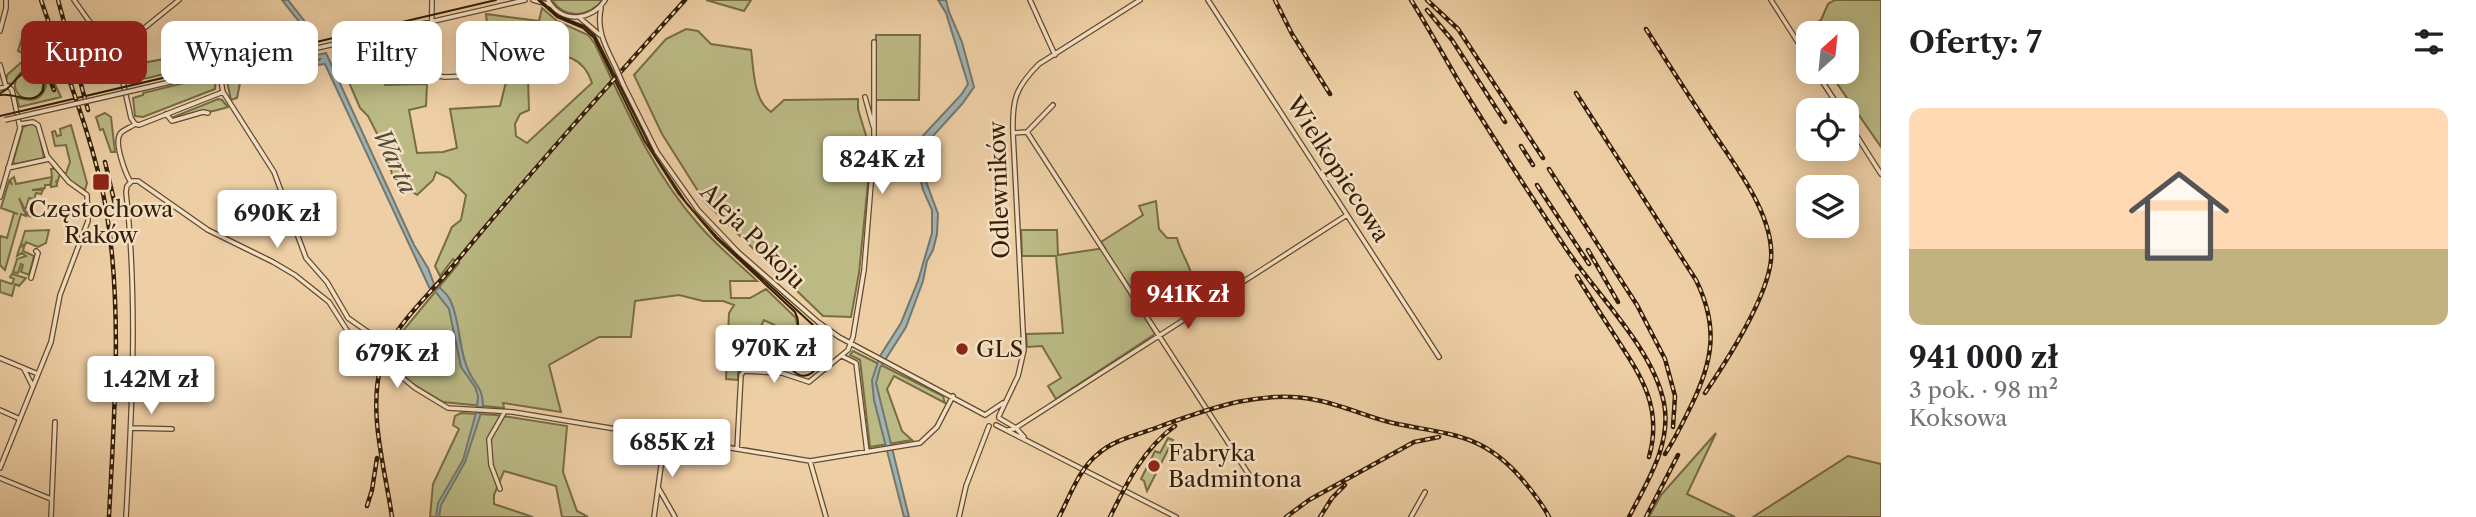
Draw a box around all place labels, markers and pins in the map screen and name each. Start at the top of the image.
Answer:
pin: 824K zł [817,136,947,196]
marker: Częstochowa Raków [91,172,111,192]
pin: 690K zł [212,190,342,250]
place label: Częstochowa Raków [28,195,174,249]
pin: 941K zł [1123,272,1253,331]
pin: 970K zł [709,326,839,385]
pin: 679K zł [332,330,462,390]
place label: GLS [976,335,1023,363]
marker: GLS [954,341,970,357]
pin: 1.42M zł [79,356,223,416]
pin: 685K zł [607,420,737,479]
place label: Fabryka Badmintona [1168,439,1303,493]
marker: Fabryka Badmintona [1146,458,1162,474]

